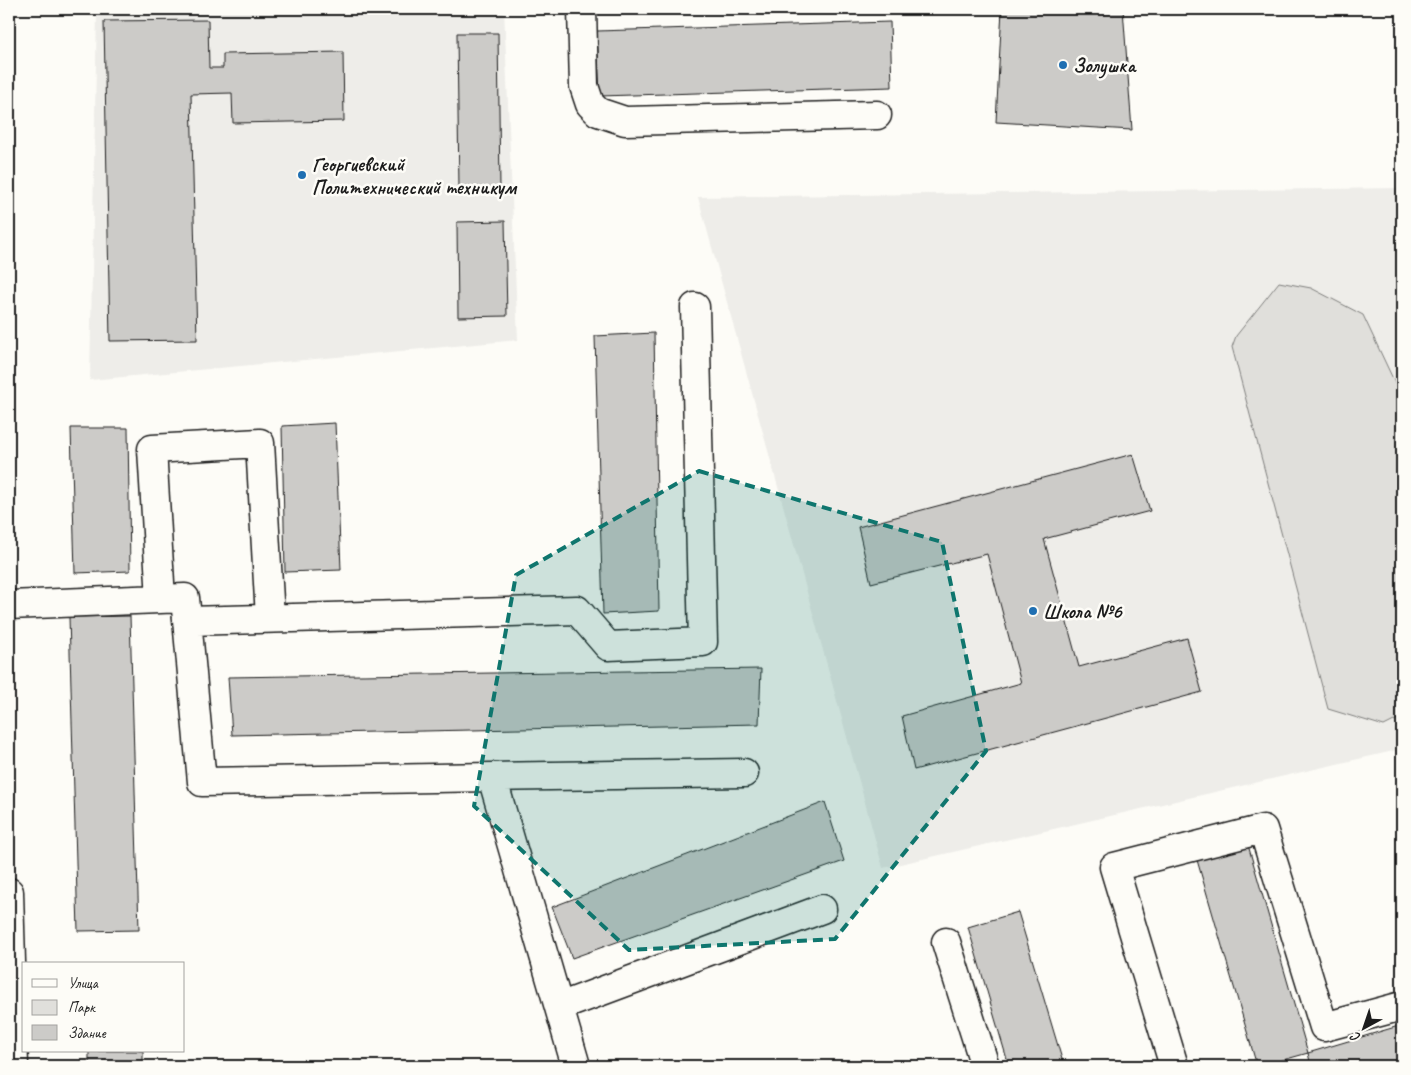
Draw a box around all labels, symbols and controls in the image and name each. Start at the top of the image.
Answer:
place label: Золушка [1073,53,1137,79]
marker: Золушка [1057,59,1069,71]
place label: Георгиевский Политехнический техникум [312,152,517,200]
marker: Георгиевский Политехнический техникум [296,169,308,181]
place label: Школа №6 [1043,599,1123,624]
marker: Школа №6 [1027,605,1039,617]
legend [22,962,185,1052]
text: Улица [68,974,99,993]
text: Парк [68,998,96,1017]
north arrow [1338,1002,1388,1052]
text: Здание [68,1024,107,1043]
text: С [1346,1027,1364,1046]

